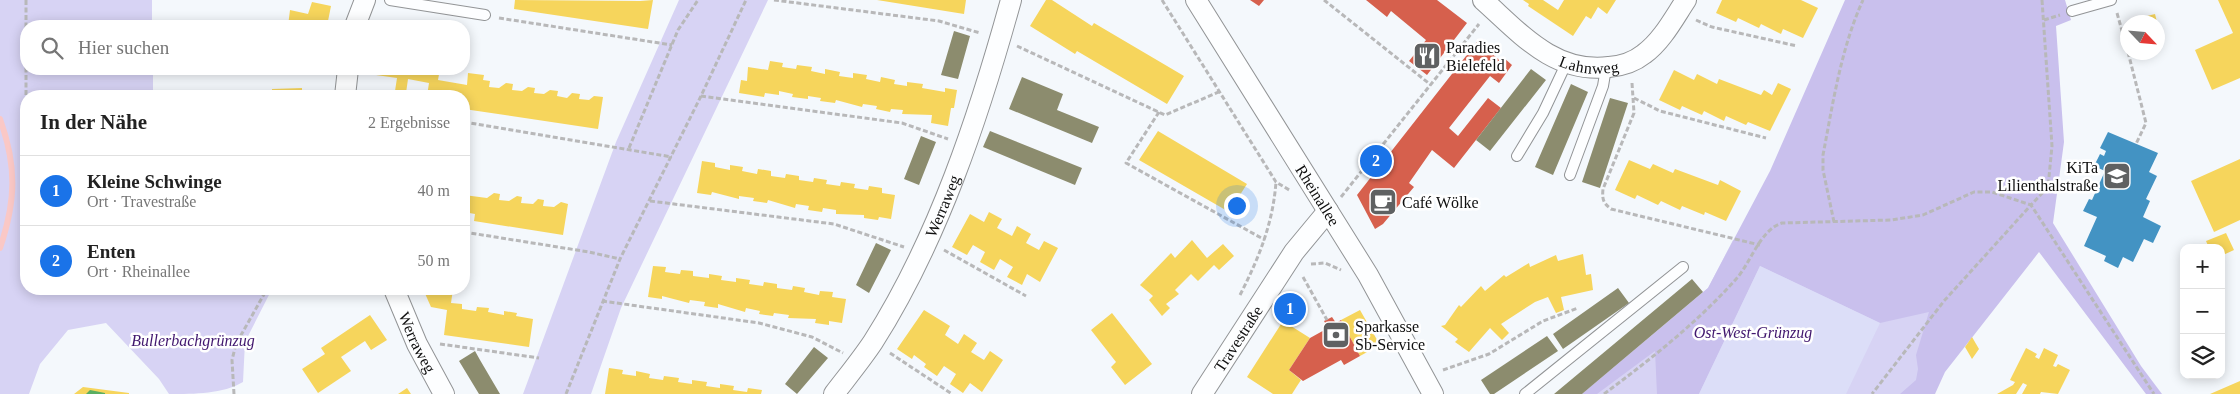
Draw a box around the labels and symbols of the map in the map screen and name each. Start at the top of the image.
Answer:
north arrow [2120,15,2165,60]
place label: Paradies Bielefeld [1446,39,1505,74]
restaurant icon: Paradies Bielefeld [1412,41,1442,71]
street label: Lahnweg [1557,52,1620,76]
pin: 2 [1360,142,1392,180]
place label: KiTa Lilienthalstraße [1998,159,2098,194]
street label: Rheinallee [1293,161,1343,229]
school or university icon: KiTa Lilienthalstraße [2102,161,2132,191]
street label: Werraweg [922,172,964,239]
cafe icon: Café Wölke [1368,187,1398,217]
your location [1224,193,1250,219]
place label: Café Wölke [1402,194,1479,211]
pin: 1 [1274,290,1306,328]
street label: Travestraße [1210,303,1265,375]
street label: Werraweg [396,309,439,376]
place label: Sparkasse Sb-Service [1355,318,1425,353]
bank icon: Sparkasse Sb-Service [1321,320,1351,350]
park label: Ost-West-Grünzug [1694,324,1812,342]
park label: Bullerbachgrünzug [131,332,255,350]

